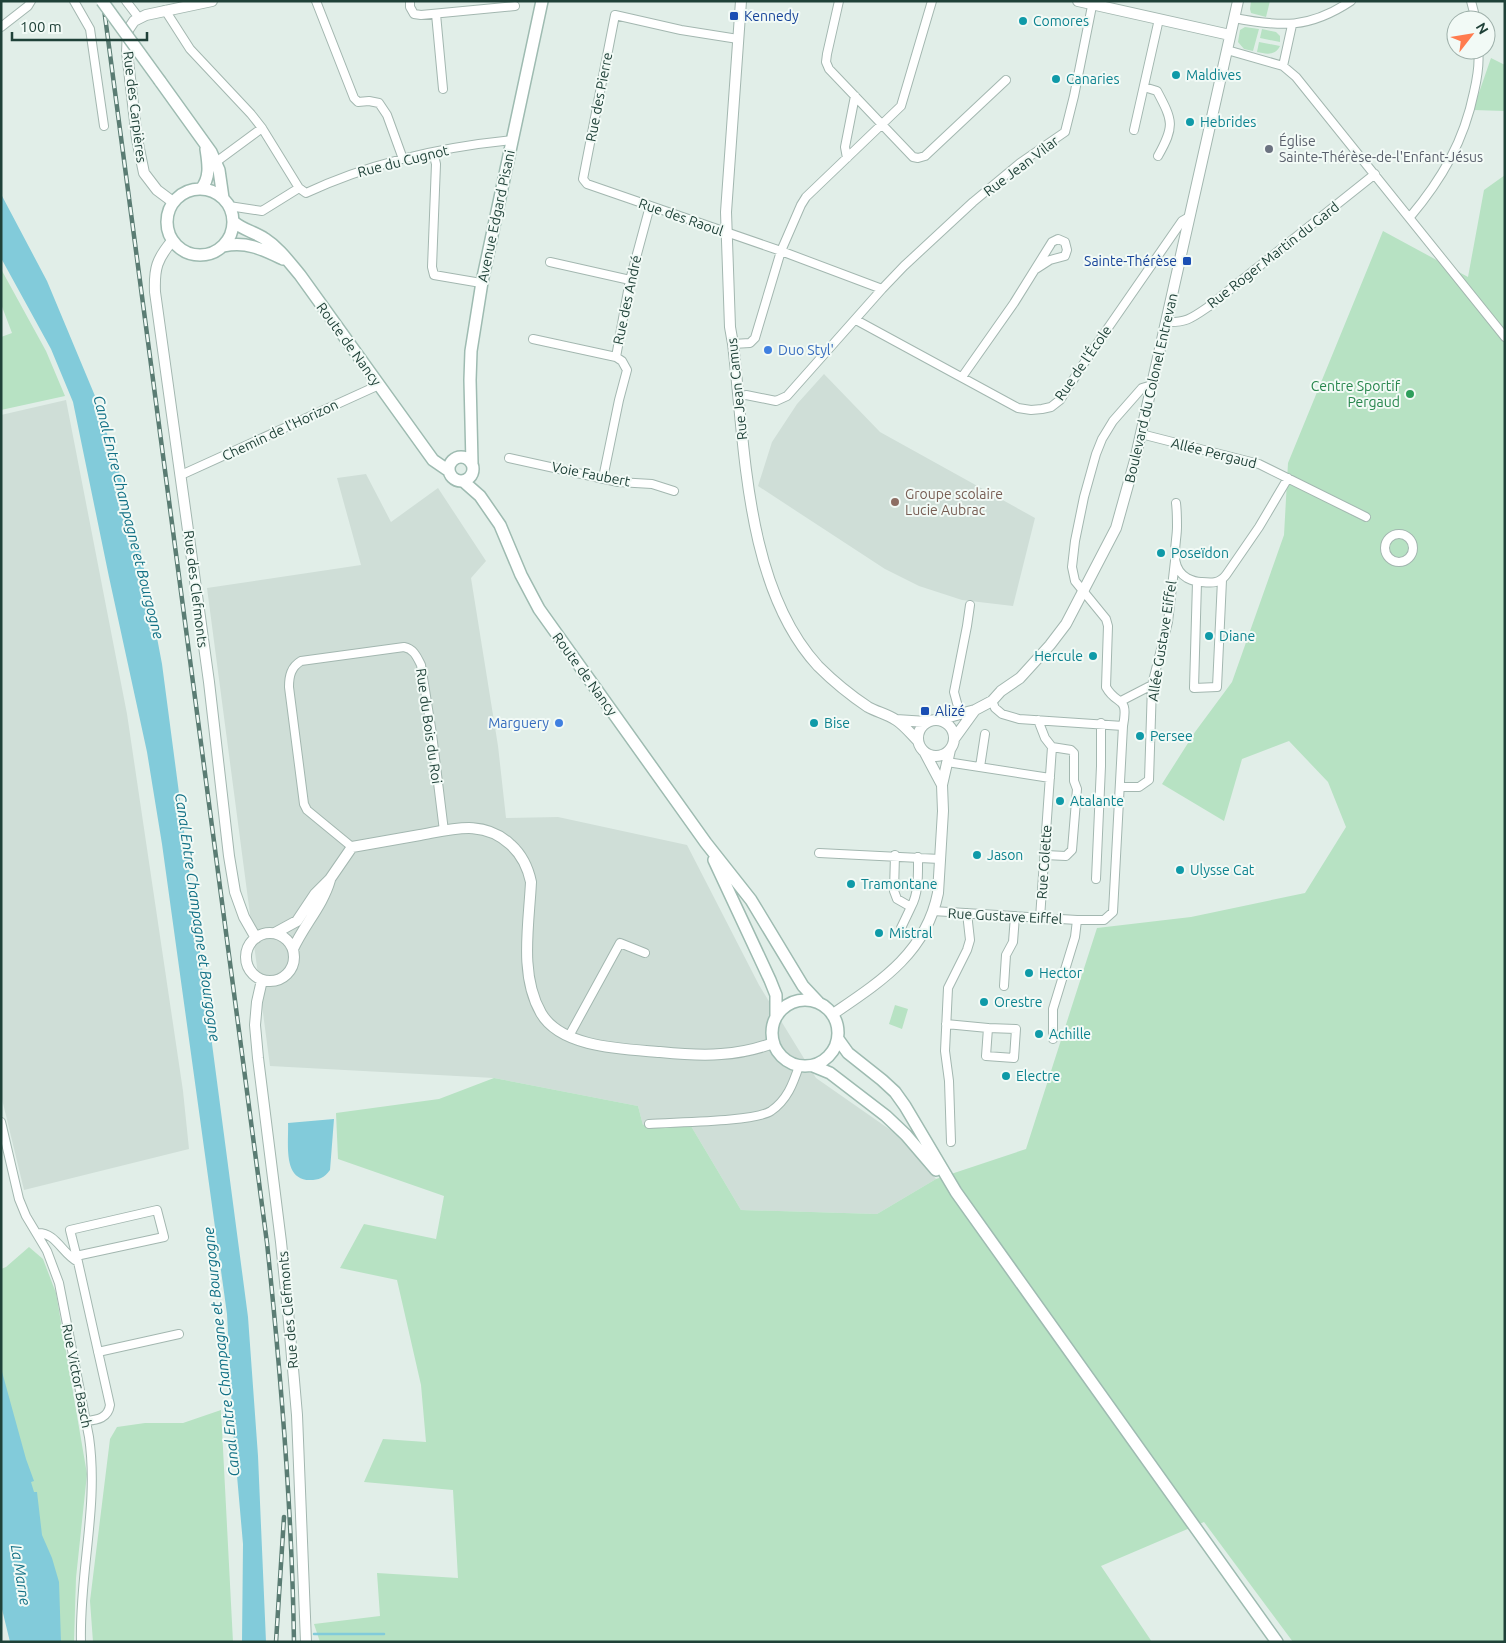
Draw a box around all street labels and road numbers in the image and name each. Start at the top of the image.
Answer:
street label: Rue des Carpières [120,50,150,164]
street label: Rue des Pierre [582,51,616,143]
street label: Rue Jean Vilar [980,132,1062,199]
street label: Rue du Cugnot [356,142,451,180]
street label: Avenue Edgard Pisani [474,148,518,284]
street label: Rue des Raoul [637,195,726,239]
street label: Rue Roger Martin du Gard [1204,199,1342,311]
street label: Rue des André [610,254,644,346]
street label: Boulevard du Colonel Entrevan [1121,292,1181,484]
street label: Route de Nancy [313,299,385,389]
street label: Rue de l'École [1050,322,1115,404]
street label: Rue Jean Camus [724,337,750,441]
street label: Chemin de l'Horizon [219,396,341,464]
street label: Allée Pergaud [1170,435,1258,471]
street label: Voie Faubert [550,459,632,490]
street label: Rue des Clefmonts [181,529,211,649]
street label: Allée Gustave Eiffel [1145,579,1180,703]
street label: Route de Nancy [549,629,621,719]
street label: Rue du Bois du Roi [413,667,445,785]
street label: Rue Colette [1033,824,1055,900]
street label: Rue Gustave Eiffel [947,905,1063,927]
street label: Rue des Clefmonts [275,1251,301,1369]
street label: Rue Victor Basch [59,1323,95,1429]

